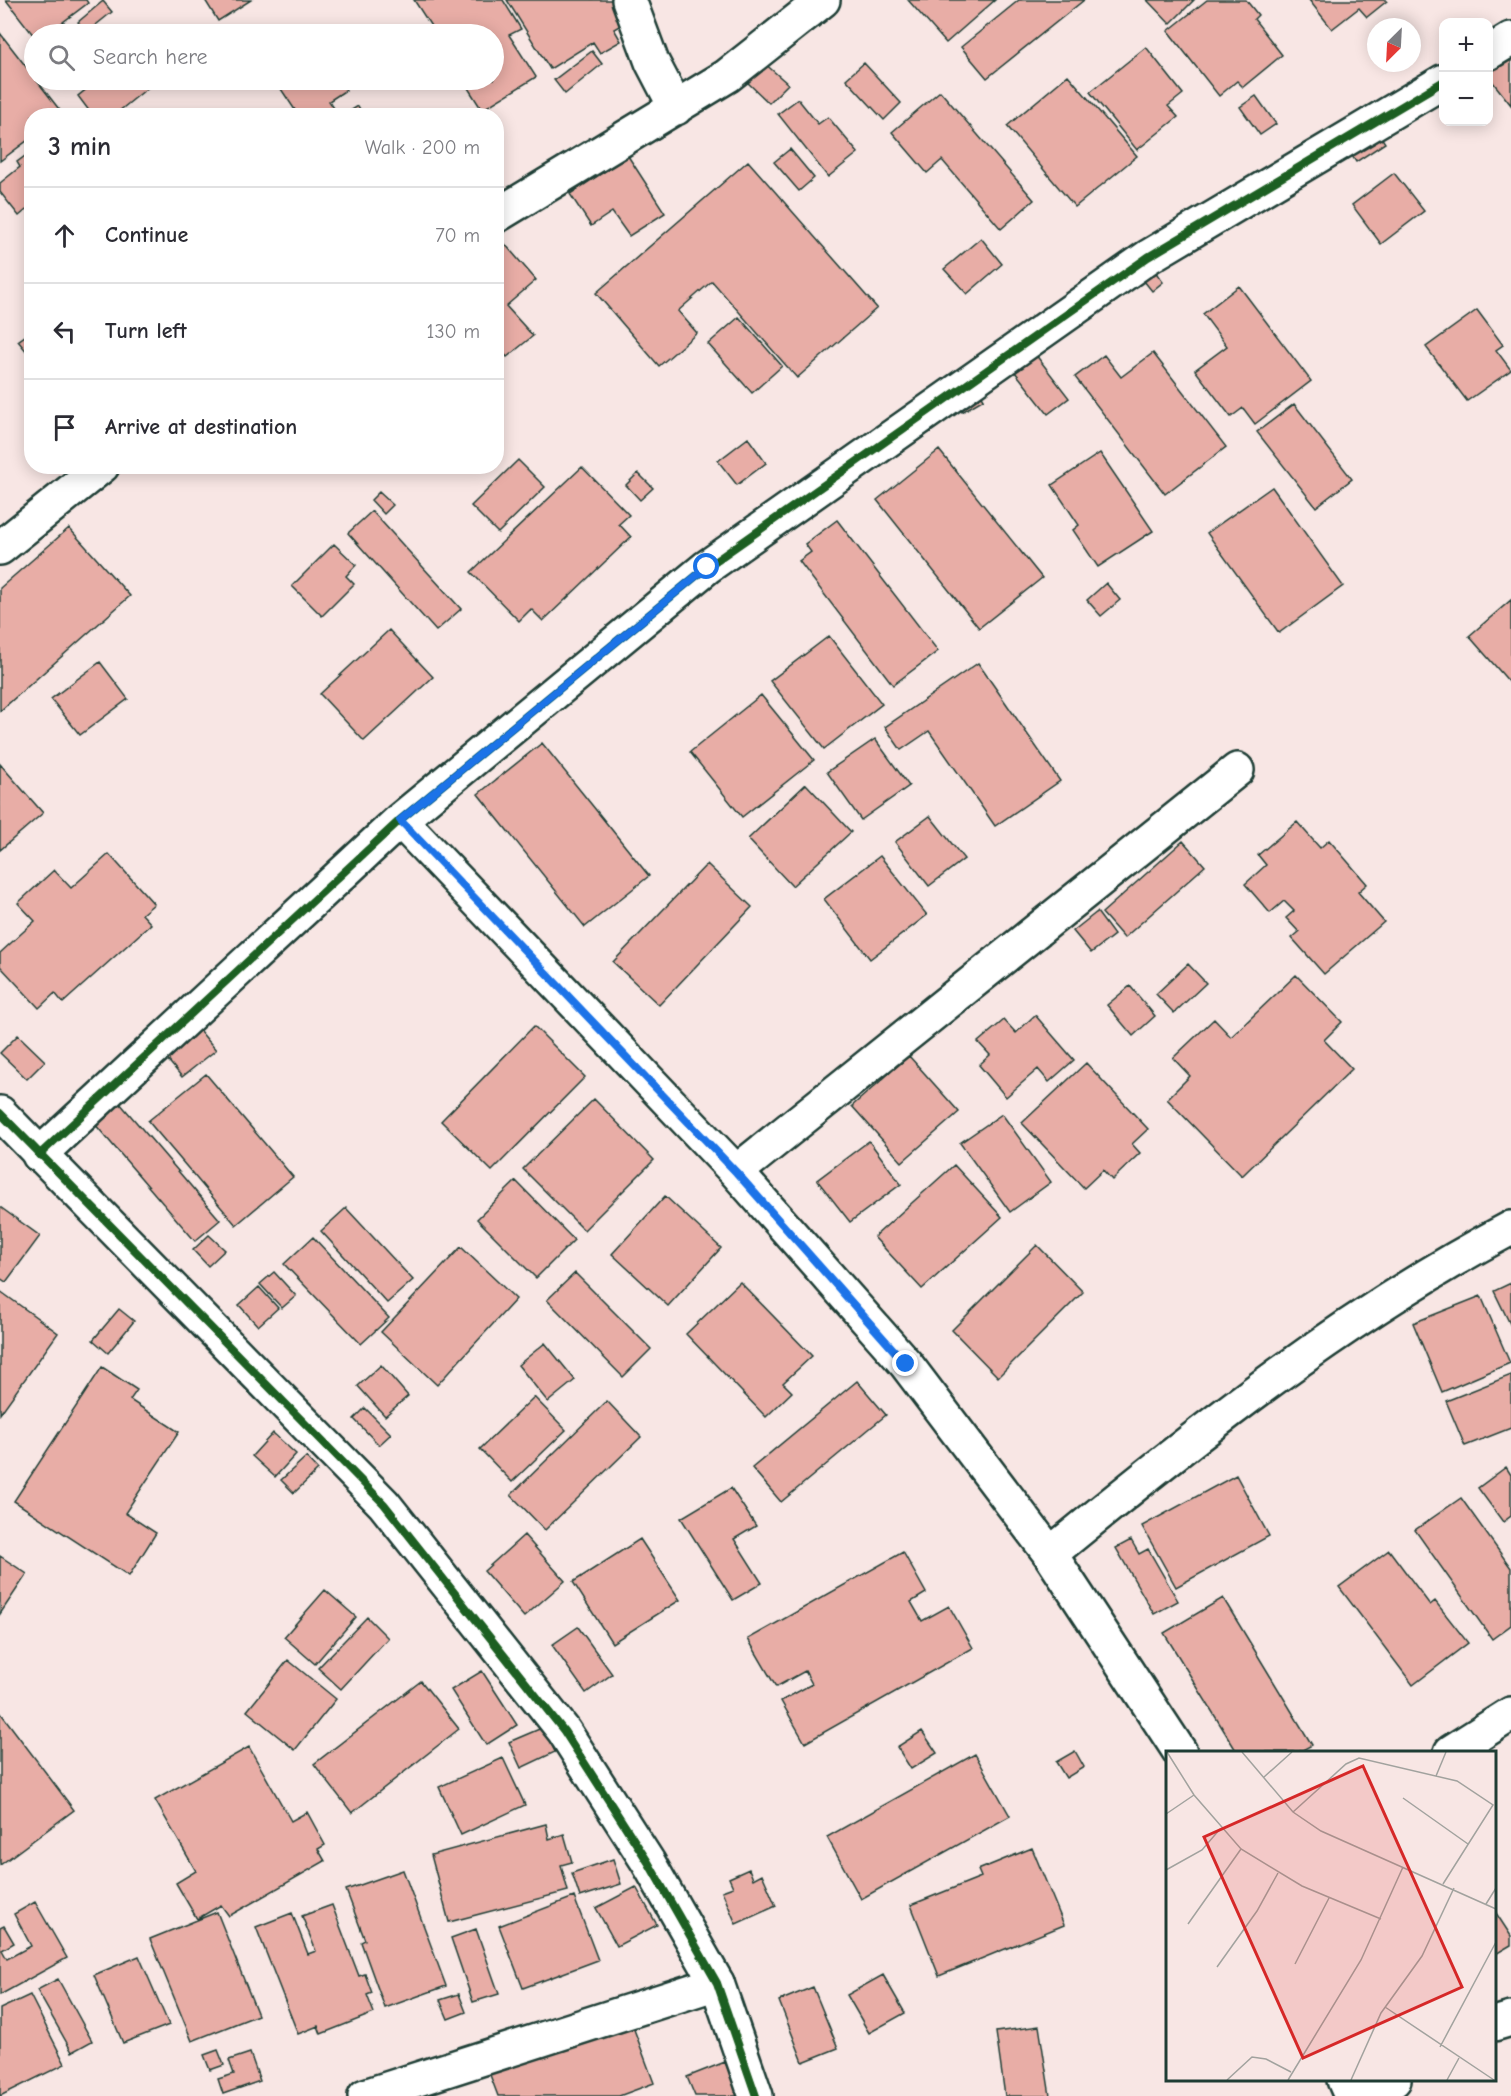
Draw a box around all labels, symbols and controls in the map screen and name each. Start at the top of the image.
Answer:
north arrow [1367,18,1421,72]
map controls [1439,18,1493,126]
button: + [1439,18,1493,72]
search box [24,24,504,90]
icon: search [45,41,78,74]
text: Search here [93,44,208,70]
button: − [1439,72,1493,126]
text: 3 min [48,132,111,162]
text: Walk · 200 m [365,136,480,159]
icon: ahead [48,219,81,252]
text: Continue [105,222,188,248]
text: 70 m [435,224,480,247]
icon: left [48,315,81,348]
text: Turn left [105,318,187,344]
text: 130 m [427,320,480,343]
icon: arrive [48,411,81,444]
text: Arrive at destination [105,414,297,440]
route start [693,553,719,579]
route end [892,1350,918,1376]
inset map [1166,1751,1496,2081]

